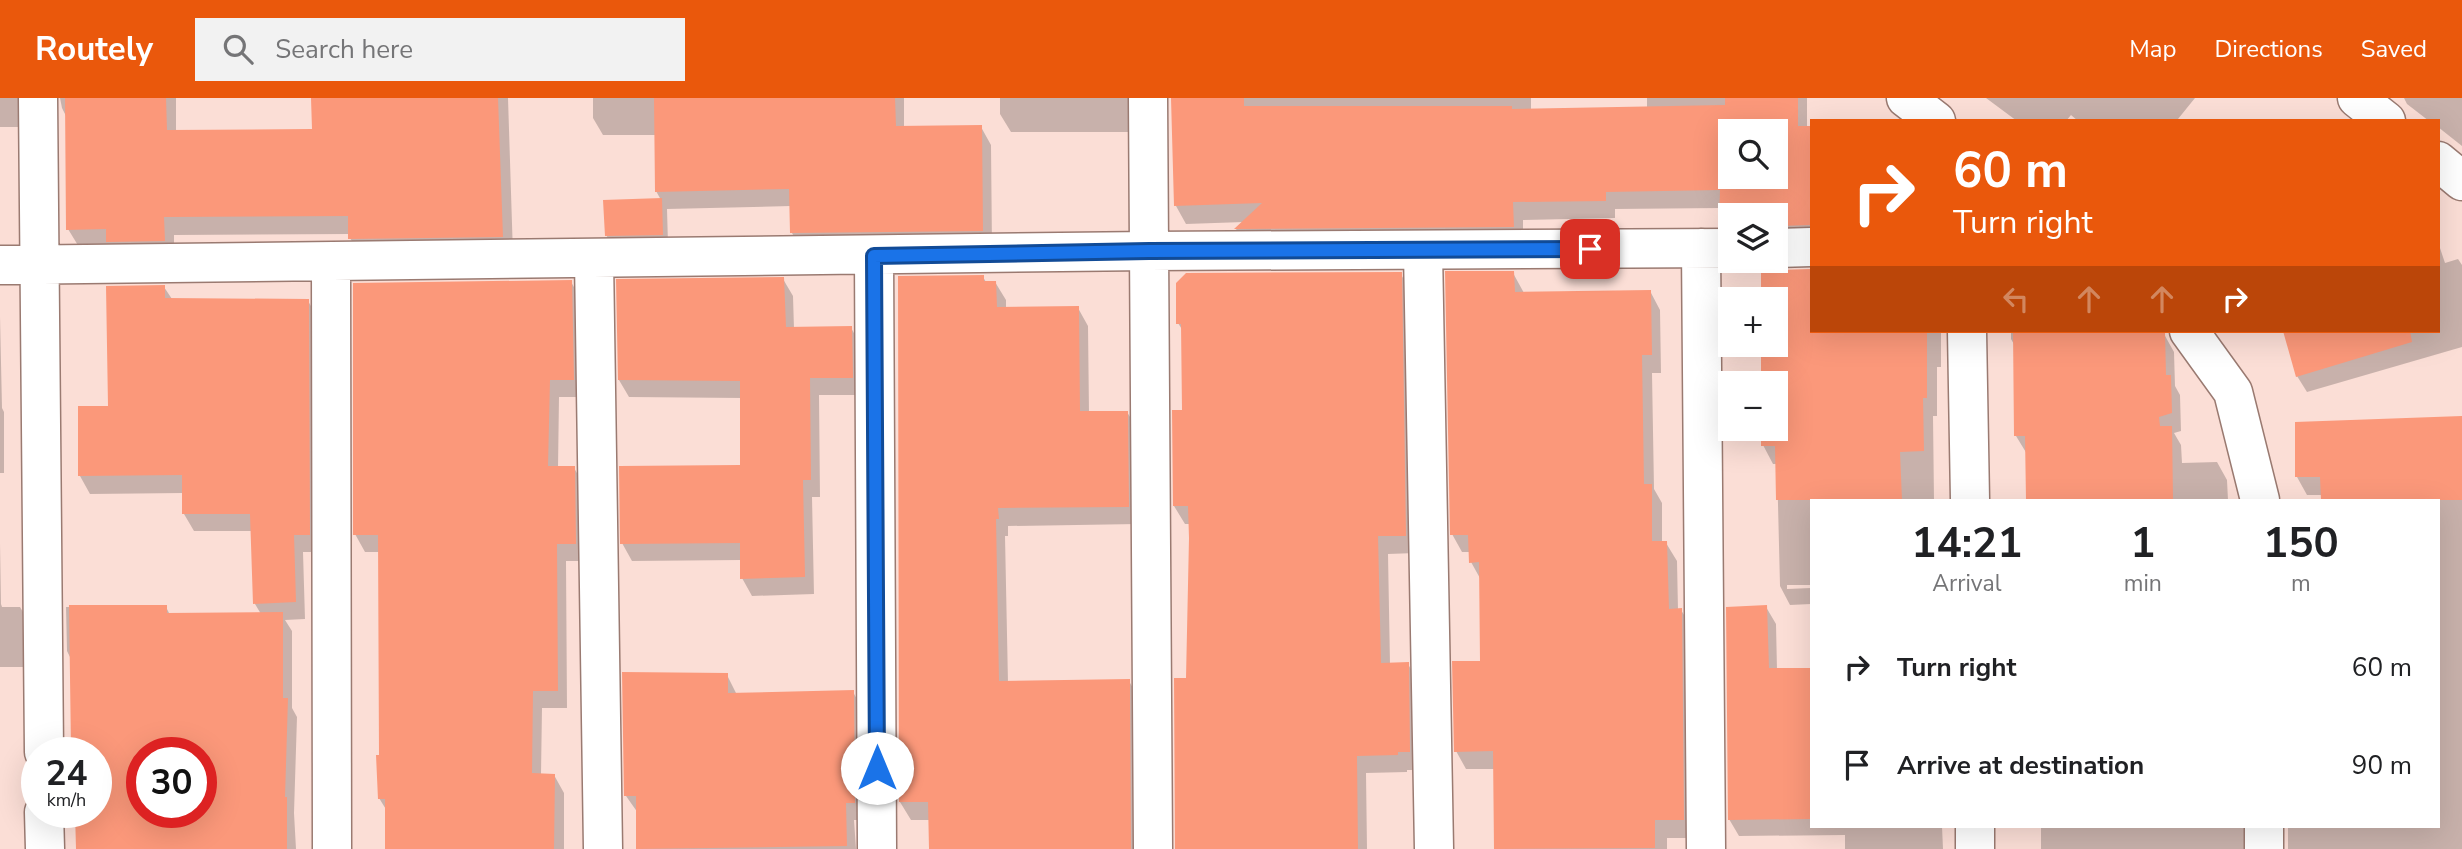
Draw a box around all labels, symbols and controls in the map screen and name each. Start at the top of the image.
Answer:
search box [195,18,685,81]
text: Routely [35,27,153,72]
icon: search [219,30,257,68]
text: Search here [275,32,413,67]
text: Map [2129,33,2176,65]
text: Directions [2214,33,2323,65]
text: Saved [2361,33,2427,65]
map controls [1718,119,1788,441]
button: search [1718,119,1788,189]
text: 60 m [1953,137,2068,204]
icon: right [1838,147,1929,238]
text: Turn right [1953,201,2093,244]
button: layers [1718,203,1788,273]
pin [1560,219,1620,279]
icon: arrive [1571,230,1609,268]
icon: left [1997,280,2035,318]
icon: ahead [2070,280,2108,318]
icon: ahead [2143,280,2181,318]
icon: right [2216,280,2254,318]
button: + [1718,287,1788,357]
button: − [1718,371,1788,441]
text: 14:21 [1911,515,2022,572]
text: 1 [2130,515,2155,572]
text: 150 [2263,515,2339,572]
text: Arrival [1932,568,2001,599]
text: min [2124,568,2162,599]
text: m [2291,568,2311,599]
icon: right [1838,648,1876,686]
text: Turn right [1897,650,2016,685]
text: 60 m [2352,650,2412,685]
position arrow [840,731,914,805]
speed limit sign: 30 [126,737,217,828]
icon: arrive [1838,746,1876,784]
text: Arrive at destination [1897,748,2144,783]
text: 90 m [2352,748,2412,783]
text: 24 [45,750,88,797]
text: km/h [47,788,86,812]

